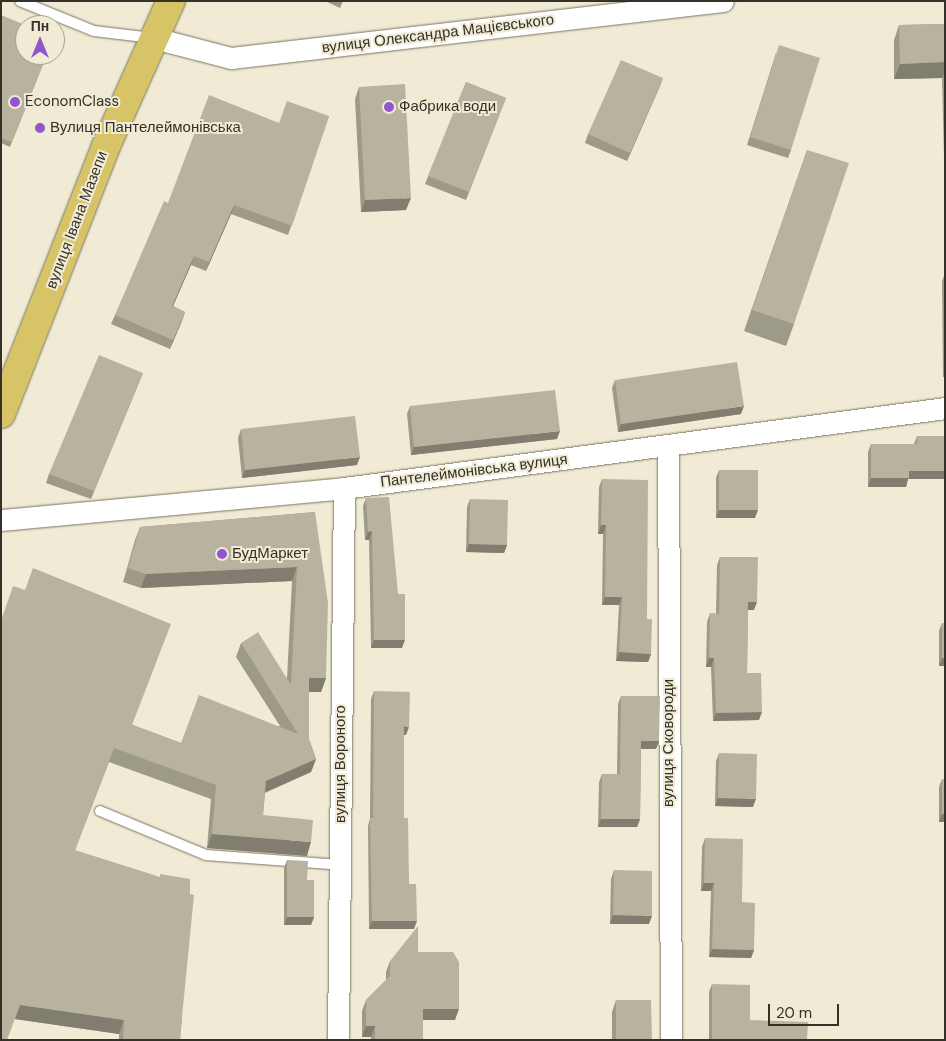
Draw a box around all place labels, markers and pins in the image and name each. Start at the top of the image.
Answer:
place label: EconomClass [25,93,119,111]
marker: EconomClass [9,96,21,108]
place label: Фабрика води [399,98,496,116]
marker: Фабрика води [383,101,395,113]
place label: Вулиця Пантелеймонівська [50,119,241,137]
marker: Вулиця Пантелеймонівська [34,122,46,134]
place label: БудМаркет [232,545,308,563]
marker: БудМаркет [216,548,228,560]

